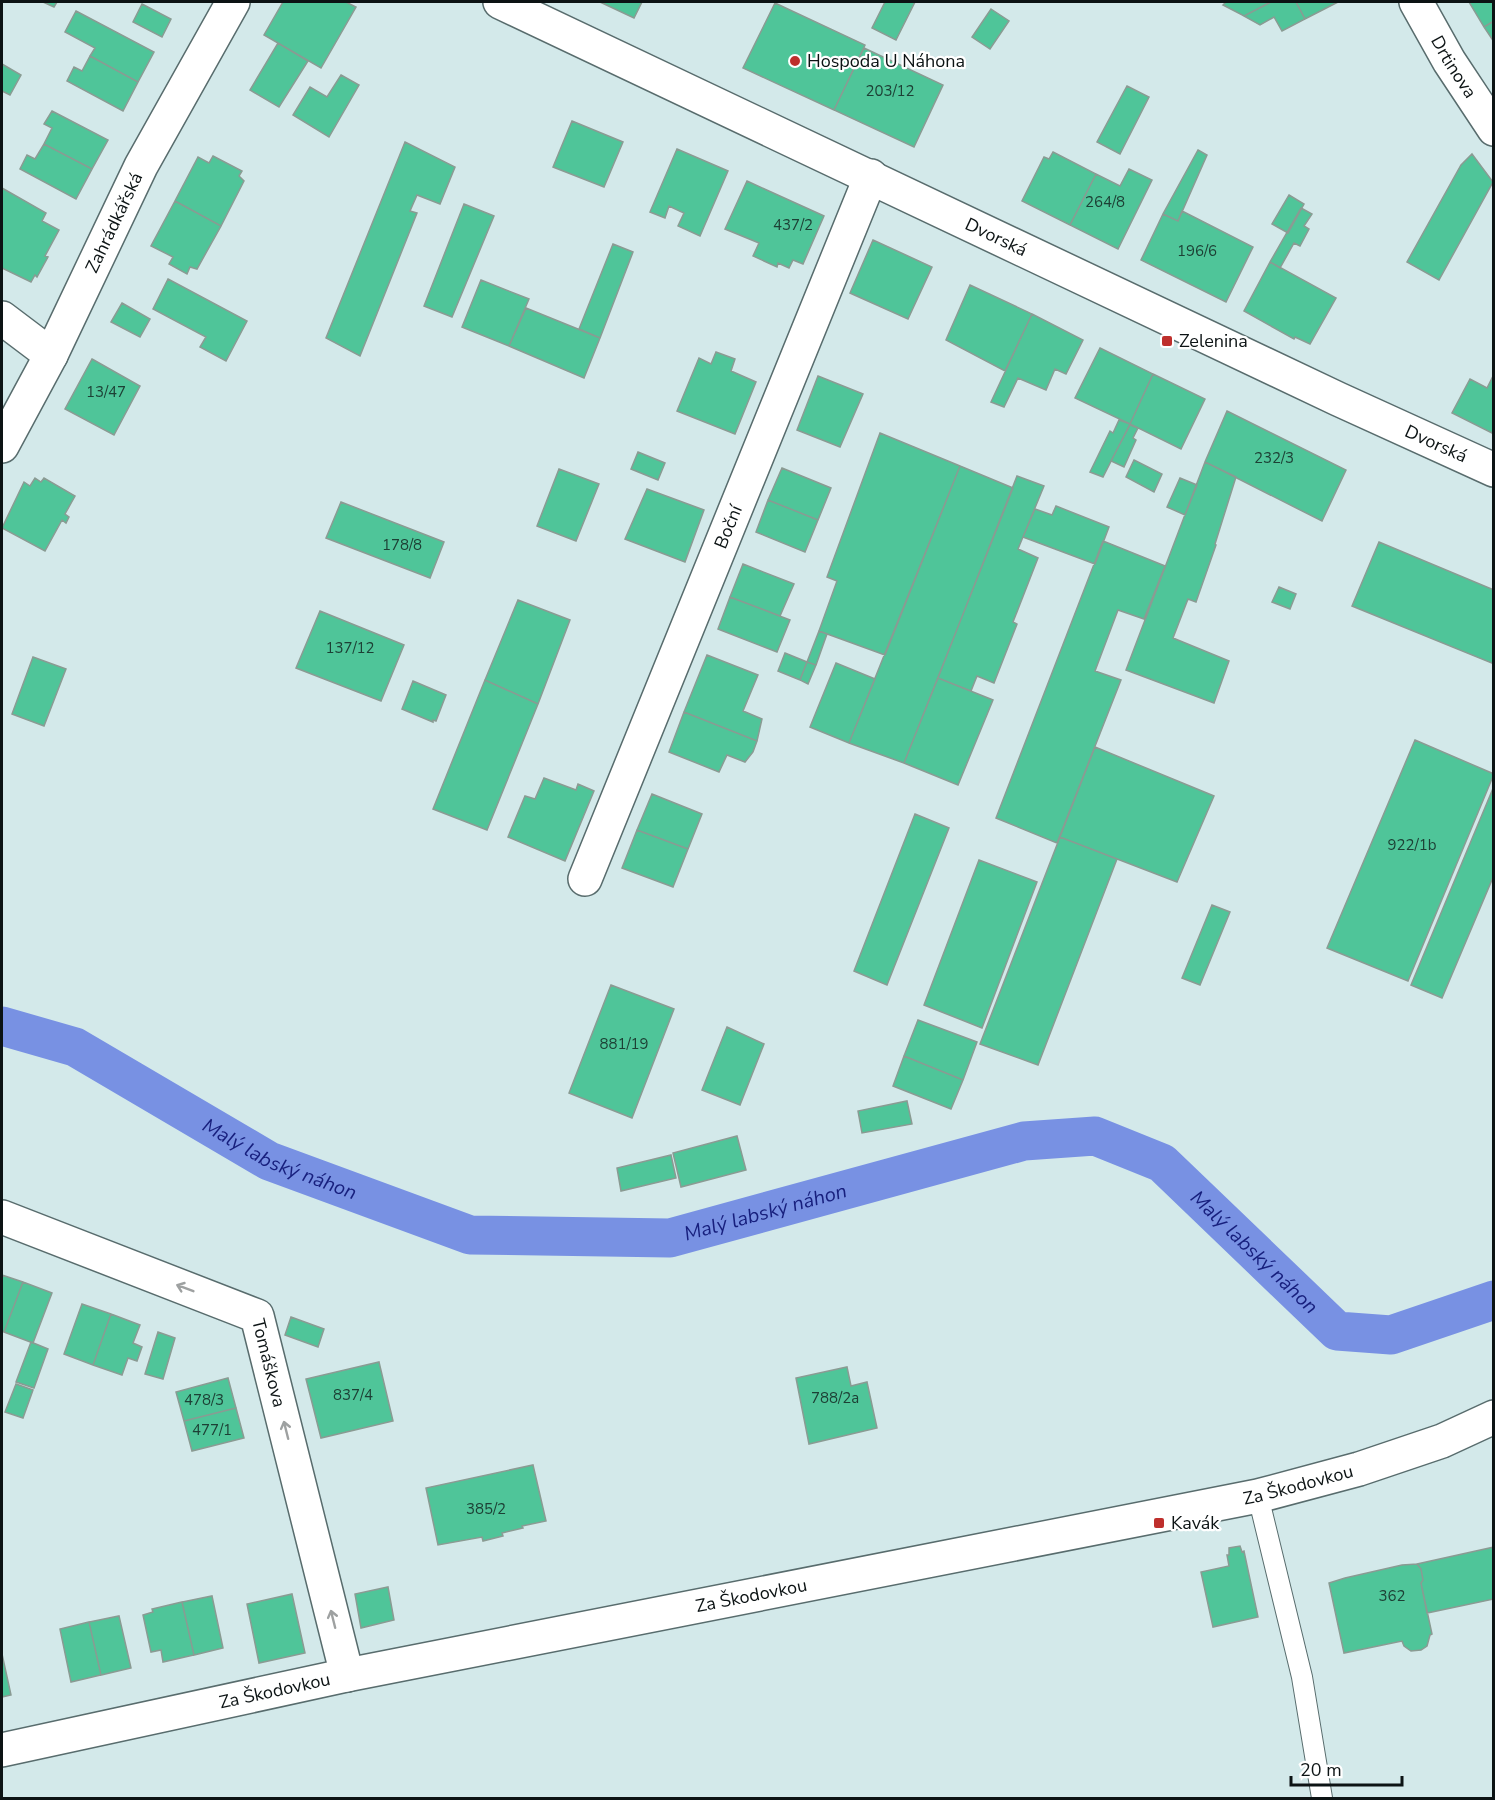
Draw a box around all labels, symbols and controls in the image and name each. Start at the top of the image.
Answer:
street label: Drtinova [1425,31,1482,103]
place label: Hospoda U Náhona [807,49,965,73]
marker: Hospoda U Náhona [788,54,802,68]
house number: 203/12 [865,81,915,101]
street label: Zahrádkářská [80,168,148,277]
house number: 264/8 [1085,192,1125,212]
street label: Dvorská [961,212,1031,262]
house number: 437/2 [773,215,813,235]
house number: 196/6 [1177,241,1217,261]
place label: Zelenina [1179,329,1248,353]
marker: Zelenina [1160,334,1174,348]
house number: 13/47 [86,382,126,402]
street label: Dvorská [1401,419,1471,468]
house number: 232/3 [1254,448,1294,468]
street label: Boční [709,501,748,552]
house number: 178/8 [382,535,422,555]
house number: 137/12 [325,638,375,658]
house number: 922/1b [1388,835,1437,855]
house number: 881/19 [599,1034,649,1054]
water label: Malý labský náhon [198,1111,361,1206]
water label: Malý labský náhon [681,1177,850,1247]
water label: Malý labský náhon [1185,1184,1324,1320]
one-way arrow [176,1281,194,1292]
street label: Tomáškova [246,1316,291,1410]
house number: 837/4 [333,1385,373,1405]
house number: 788/2a [811,1388,859,1408]
house number: 478/3 [184,1390,224,1410]
house number: 477/1 [192,1420,232,1440]
one-way arrow [279,1420,291,1439]
street label: Za Škodovkou [1241,1459,1356,1511]
house number: 385/2 [466,1499,506,1519]
place label: Kavák [1171,1511,1220,1535]
marker: Kavák [1152,1516,1166,1530]
street label: Za Škodovkou [693,1573,809,1618]
house number: 362 [1378,1586,1406,1606]
one-way arrow [327,1610,339,1629]
street label: Za Škodovkou [217,1667,332,1714]
scale bar [1291,1749,1402,1787]
text: 20 m [1300,1758,1342,1782]

